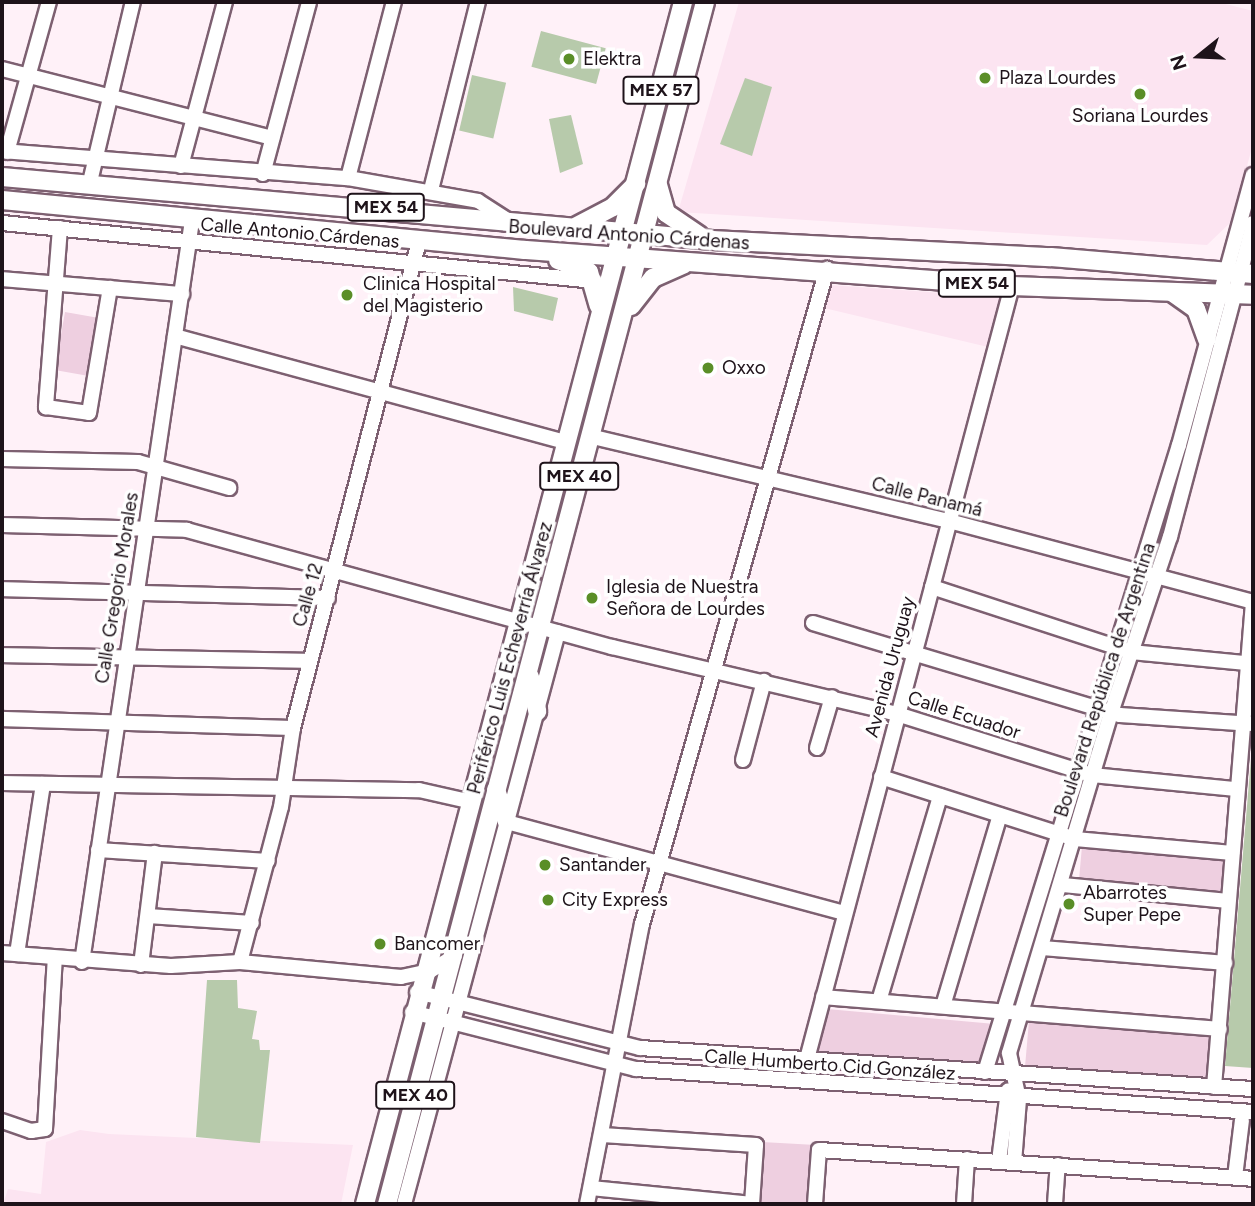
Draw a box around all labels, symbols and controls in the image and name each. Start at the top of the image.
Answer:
north arrow [1164,21,1234,91]
place label: Elektra [583,48,641,70]
marker: Elektra [561,51,577,67]
text: N [1165,52,1192,73]
place label: Plaza Lourdes [999,67,1116,89]
marker: Plaza Lourdes [977,70,993,86]
road number: MEX 57 [622,76,700,104]
marker: Soriana Lourdes [1132,86,1148,102]
place label: Soriana Lourdes [1072,105,1208,127]
road number: MEX 54 [346,192,426,222]
street label: Calle Antonio Cárdenas [200,213,400,253]
street label: Boulevard Antonio Cárdenas [508,215,750,255]
road number: MEX 54 [937,268,1017,298]
place label: Clinica Hospital del Magisterio [363,273,496,317]
marker: Clinica Hospital del Magisterio [337,285,357,305]
place label: Oxxo [722,357,766,379]
marker: Oxxo [700,360,716,376]
road number: MEX 40 [539,462,619,490]
street label: Calle Panamá [869,472,985,522]
street label: Calle Gregorio Morales [91,491,143,685]
street label: Periférico Luis Echeverría Álvarez [463,519,557,797]
street label: Boulevard República de Argentina [1050,540,1160,820]
street label: Calle 12 [288,560,328,630]
place label: Iglesia de Nuestra Señora de Lourdes [606,576,765,620]
marker: Iglesia de Nuestra Señora de Lourdes [584,590,600,606]
street label: Avenida Uruguay [860,594,920,740]
street label: Calle Ecuador [905,686,1023,744]
place label: Santander [559,854,646,876]
marker: Santander [537,857,553,873]
place label: Abarrotes Super Pepe [1083,882,1181,926]
place label: City Express [562,889,668,911]
marker: City Express [540,892,556,908]
marker: Abarrotes Super Pepe [1061,896,1077,912]
place label: Bancomer [394,933,480,955]
marker: Bancomer [372,936,388,952]
street label: Calle Humberto Cid González [704,1045,956,1085]
road number: MEX 40 [375,1080,455,1110]

